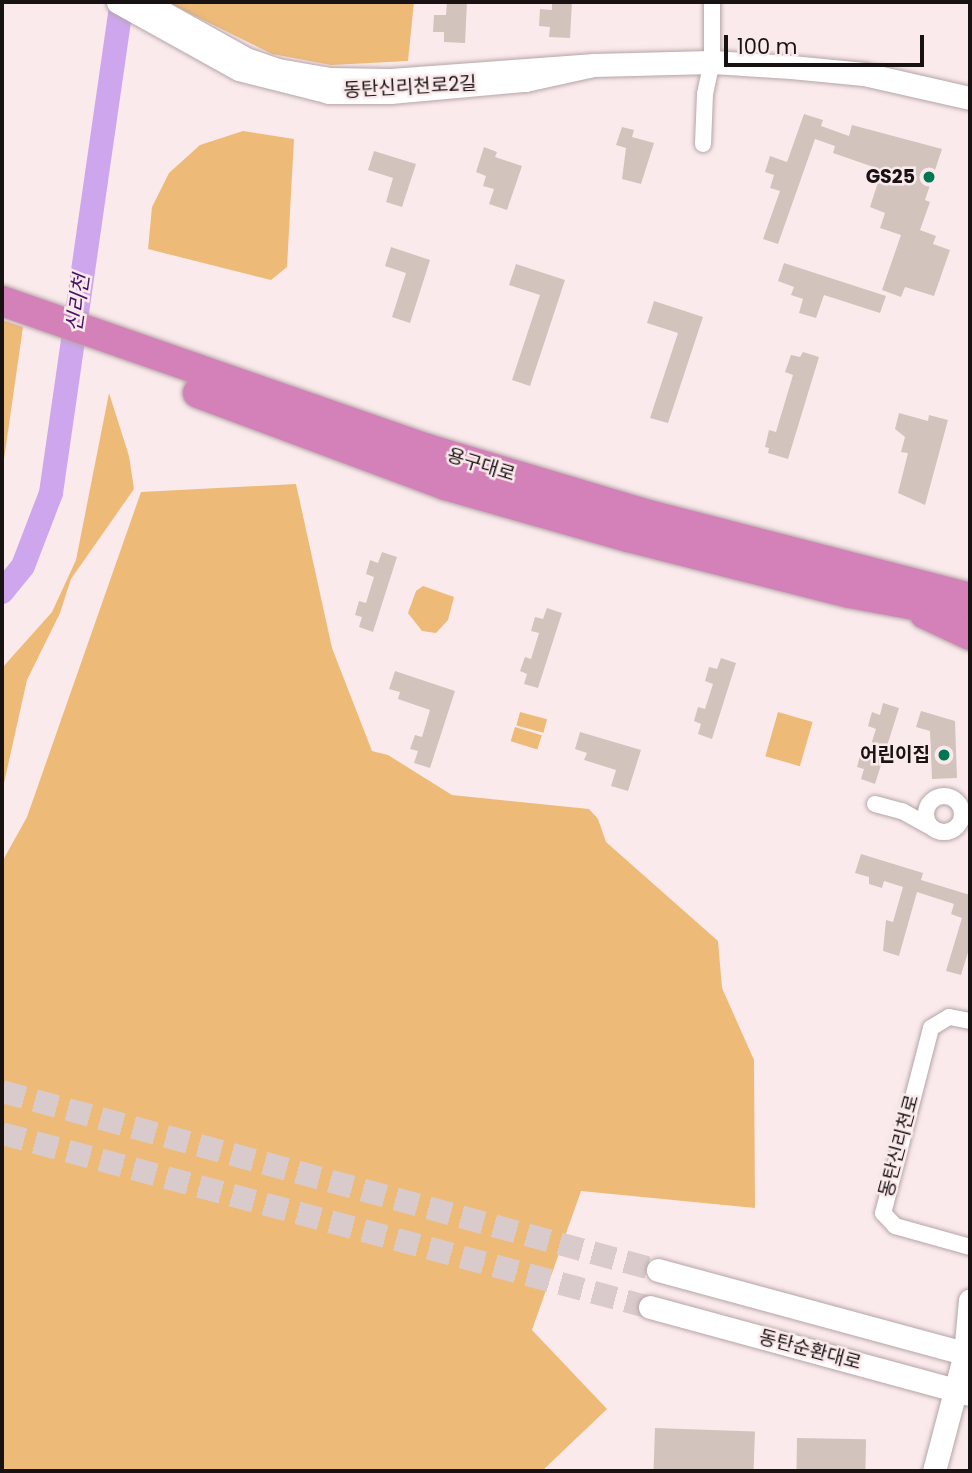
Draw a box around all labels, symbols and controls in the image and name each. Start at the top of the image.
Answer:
scale bar [727,21,926,65]
text: 100 m [737,32,797,61]
street label: 동탄신리천로2길 [343,72,477,102]
place label: GS25 [866,166,915,188]
marker: GS25 [921,169,937,185]
water label: 신리천 [61,273,95,333]
street label: 용구대로 [444,444,518,486]
place label: 어린이집 [860,744,930,766]
marker: 어린이집 [936,747,952,763]
street label: 동탄신리천로 [874,1092,924,1200]
street label: 동탄순환대로 [756,1325,864,1375]

